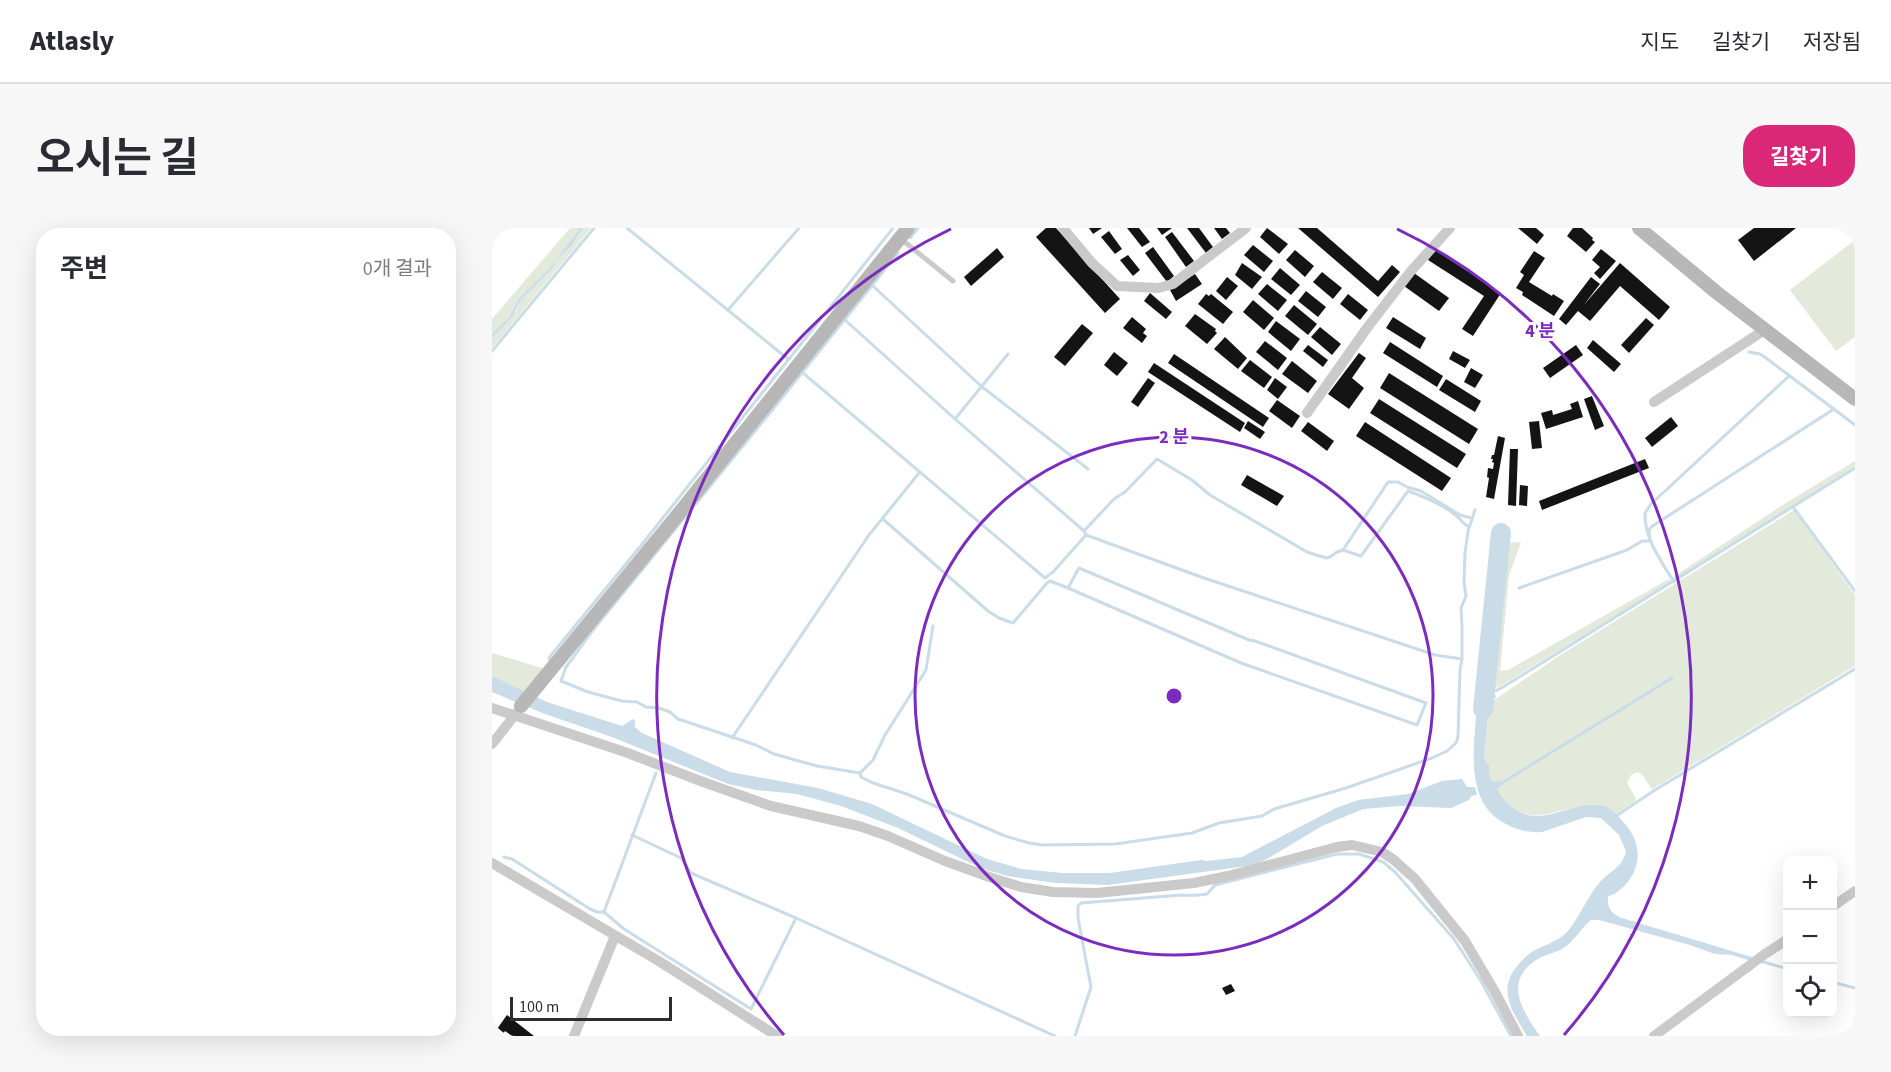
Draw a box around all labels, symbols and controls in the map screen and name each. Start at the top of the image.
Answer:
text: Atlasly [30,21,114,61]
text: 지도 [1640,27,1679,57]
text: 길찾기 [1712,27,1770,57]
text: 저장됨 [1803,27,1861,57]
button: 길찾기 [1743,125,1855,187]
text: 오시는 길 [36,129,199,189]
text: 주변 [60,250,108,287]
text: 0개 결과 [363,255,432,283]
text: 4 분 [1525,319,1555,344]
text: 2 분 [1159,425,1189,450]
centre of rings [1164,686,1184,706]
map controls [1783,856,1837,1018]
button: + [1783,856,1837,910]
button: − [1783,910,1837,964]
button: locate [1783,964,1837,1018]
scale bar [510,994,672,1022]
text: 100 m [519,996,559,1018]

